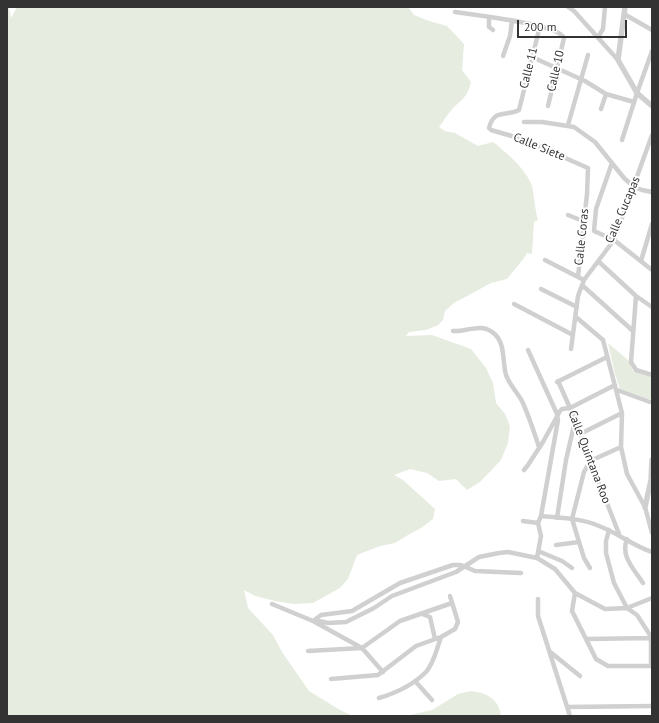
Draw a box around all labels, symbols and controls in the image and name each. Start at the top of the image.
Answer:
scale bar [519,12,629,38]
text: 200 m [524,19,557,34]
street label: Calle 11 [517,46,541,90]
street label: Calle 10 [544,49,568,93]
street label: Calle Siete [511,130,567,164]
street label: Calle Cucapas [603,175,643,245]
street label: Calle Coras [572,208,592,266]
street label: Calle Quintana Roo [565,408,613,506]

